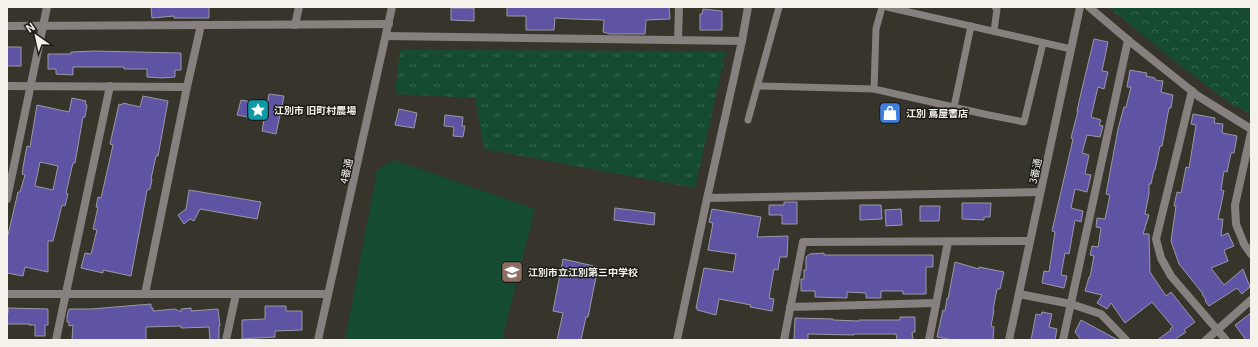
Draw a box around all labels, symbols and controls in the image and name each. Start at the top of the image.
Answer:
north arrow [16,16,56,56]
text: N [22,18,38,36]
place icon: 江別市 旧町村農場 [245,97,271,123]
shop icon: 江別 蔦屋書店 [877,100,903,126]
place label: 江別市 旧町村農場 [274,102,356,117]
place label: 江別 蔦屋書店 [906,105,968,120]
street label: 4番通 [335,157,356,185]
street label: 3番通 [1025,157,1045,185]
school or university icon: 江別市立江別第三中学校 [499,259,525,285]
place label: 江別市立江別第三中学校 [528,264,638,279]

